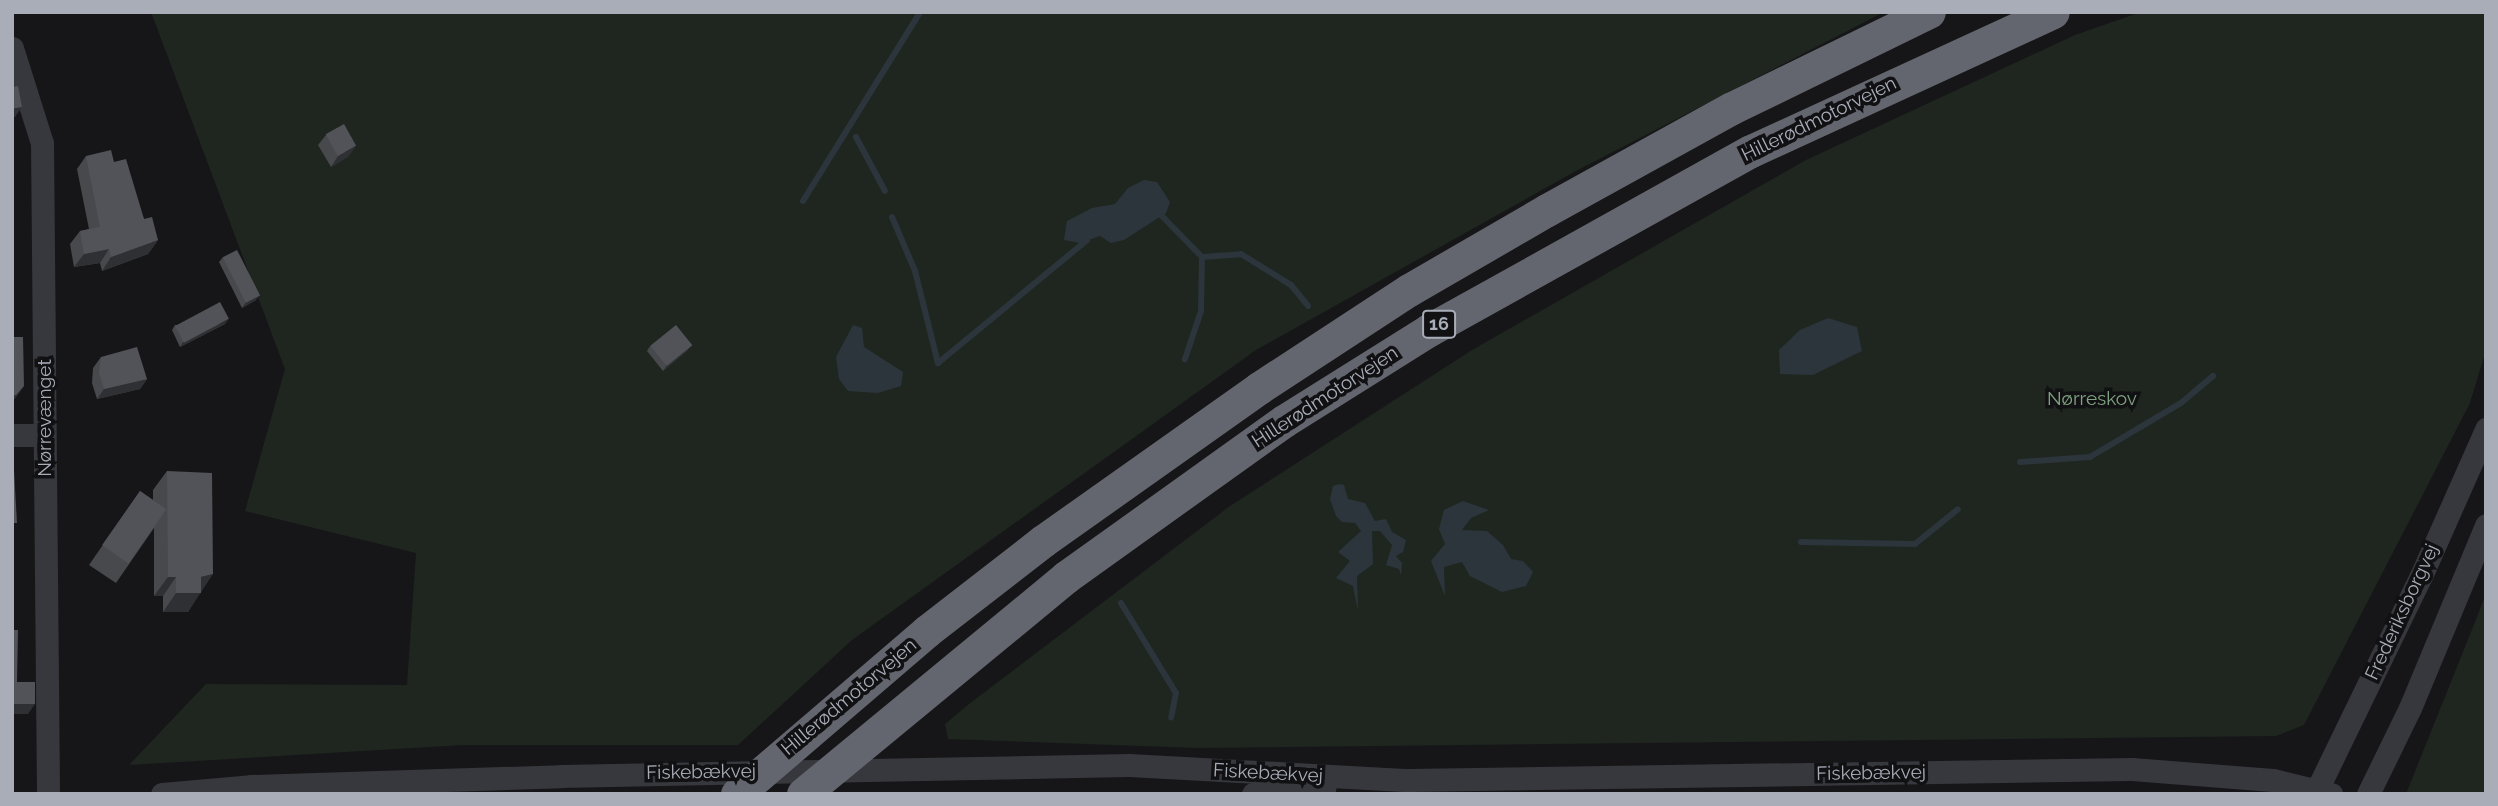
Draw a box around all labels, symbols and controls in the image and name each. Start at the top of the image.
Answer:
street label: Hillerødmotorvejen [1738,72,1900,166]
road number: 16 [1422,310,1456,338]
street label: Hillerødmotorvejen [1248,341,1402,453]
street label: Nørrevænget [34,359,56,477]
park label: Nørreskov [2047,388,2137,410]
street label: Frederiksborgvej [2361,540,2443,684]
street label: Hillerødmotorvejen [777,634,921,760]
street label: Fiskebækvej [1213,759,1323,787]
street label: Fiskebækvej [646,760,756,784]
street label: Fiskebækvej [1816,761,1926,785]

